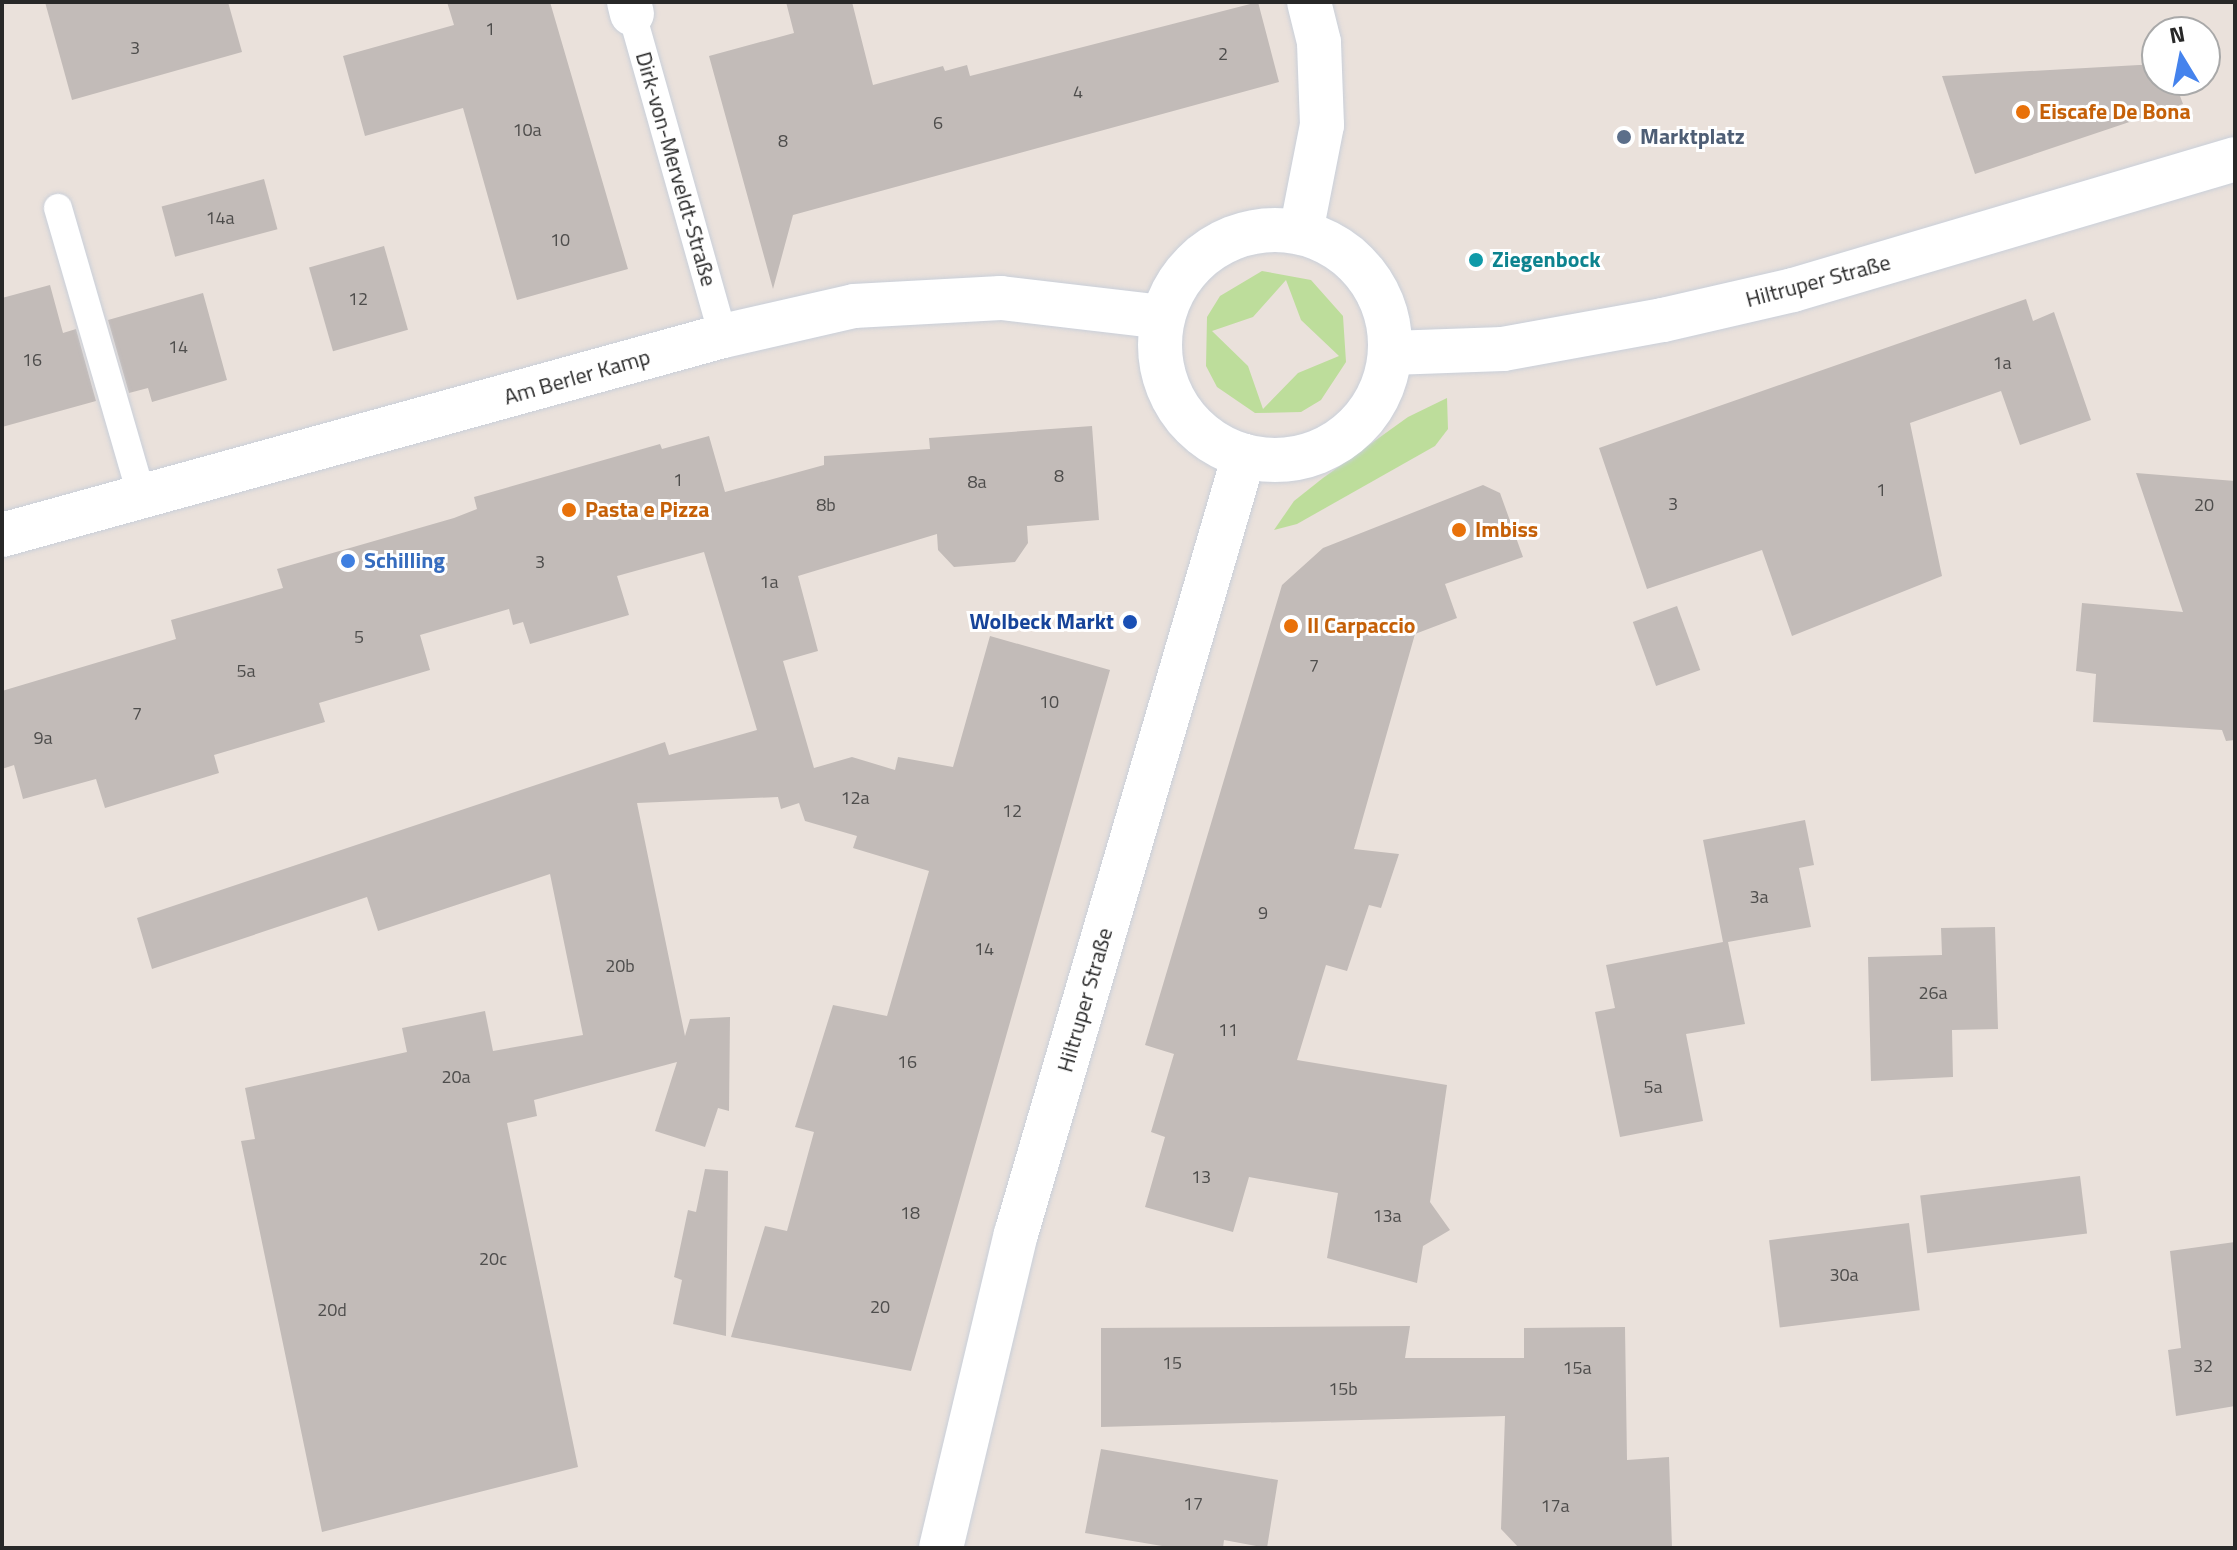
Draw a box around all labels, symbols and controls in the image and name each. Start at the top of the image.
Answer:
north arrow [2141,16,2221,96]
text: N [2167,16,2188,52]
house number: 1 [485,18,495,40]
house number: 3 [130,37,140,59]
house number: 2 [1218,43,1228,65]
street label: Dirk-von-Merveldt-Straße [630,49,722,289]
house number: 4 [1073,81,1083,103]
place label: Eiscafe De Bona [2039,99,2191,125]
marker: Eiscafe De Bona [2014,103,2032,121]
house number: 6 [933,112,943,134]
house number: 10a [512,119,542,141]
place label: Marktplatz [1640,124,1745,150]
marker: Marktplatz [1615,128,1633,146]
house number: 8 [778,130,788,152]
house number: 14a [205,207,235,229]
house number: 10 [550,229,570,251]
place label: Ziegenbock [1492,247,1601,273]
street label: Hiltruper Straße [1743,249,1893,313]
marker: Ziegenbock [1467,251,1485,269]
house number: 12 [348,288,368,310]
house number: 14 [168,336,188,358]
street label: Am Berler Kamp [501,344,653,410]
house number: 16 [22,349,42,371]
house number: 1a [1992,352,2012,374]
house number: 8 [1054,465,1064,487]
house number: 1 [673,469,683,491]
house number: 8a [967,471,987,493]
house number: 1 [1876,479,1886,501]
house number: 3 [1668,493,1678,515]
house number: 8b [816,494,836,516]
house number: 20 [2194,494,2214,516]
place label: Pasta e Pizza [585,497,709,523]
marker: Pasta e Pizza [560,501,578,519]
place label: Imbiss [1475,517,1538,543]
marker: Imbiss [1450,521,1468,539]
place label: Schilling [364,548,445,574]
house number: 3 [535,551,545,573]
marker: Schilling [339,552,357,570]
house number: 1a [759,571,779,593]
place label: Wolbeck Markt [970,609,1114,635]
marker: Wolbeck Markt [1121,613,1139,631]
place label: Il Carpaccio [1307,613,1416,639]
marker: Il Carpaccio [1282,617,1300,635]
house number: 5 [354,626,364,648]
house number: 7 [1309,655,1319,677]
house number: 5a [236,660,256,682]
house number: 10 [1039,691,1059,713]
house number: 7 [132,703,142,725]
house number: 9a [33,727,53,749]
house number: 12a [840,787,870,809]
house number: 12 [1002,800,1022,822]
house number: 3a [1749,886,1769,908]
house number: 9 [1258,902,1268,924]
street label: Hiltruper Straße [1052,925,1118,1075]
house number: 14 [974,938,994,960]
house number: 20b [605,955,635,977]
house number: 26a [1918,982,1948,1004]
house number: 11 [1218,1019,1238,1041]
house number: 16 [897,1051,917,1073]
house number: 20a [441,1066,471,1088]
house number: 5a [1643,1076,1663,1098]
house number: 13 [1191,1166,1211,1188]
house number: 18 [900,1202,920,1224]
house number: 13a [1372,1205,1402,1227]
house number: 20c [479,1248,507,1270]
house number: 30a [1829,1264,1859,1286]
house number: 20 [870,1296,890,1318]
house number: 20d [317,1299,347,1321]
house number: 15 [1162,1352,1182,1374]
house number: 32 [2193,1355,2213,1377]
house number: 15a [1562,1357,1592,1379]
house number: 15b [1328,1378,1358,1400]
house number: 17 [1183,1493,1203,1515]
house number: 17a [1540,1495,1570,1517]

